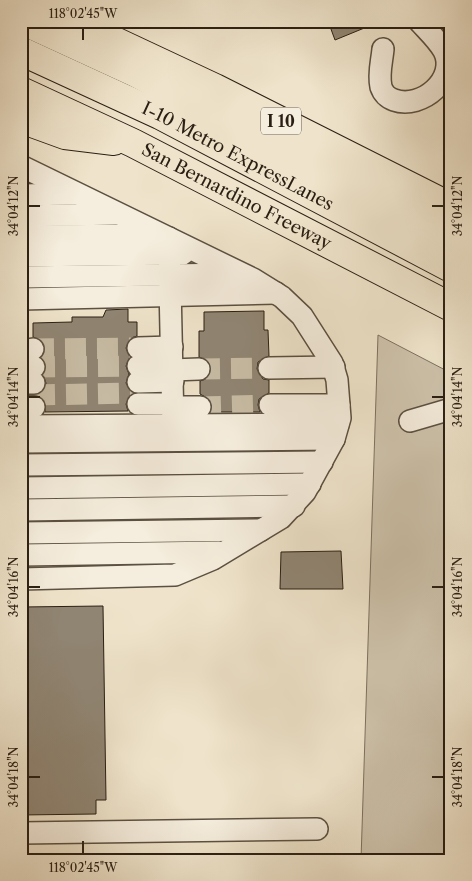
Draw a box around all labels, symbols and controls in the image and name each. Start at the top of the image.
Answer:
text: 118°02'45"W [49,6,118,21]
street label: I-10 Metro ExpressLanes [138,97,337,215]
road number: I 10 [261,108,301,134]
street label: San Bernardino Freeway [138,138,336,255]
text: 34°04'12"N [6,176,21,236]
text: 34°04'12"N [450,176,465,236]
text: 34°04'14"N [6,367,21,427]
text: 34°04'14"N [450,367,465,427]
text: 34°04'16"N [6,557,21,617]
text: 34°04'16"N [450,557,465,617]
text: 34°04'18"N [6,746,21,807]
text: 34°04'18"N [450,746,465,807]
text: 118°02'45"W [49,860,118,875]

